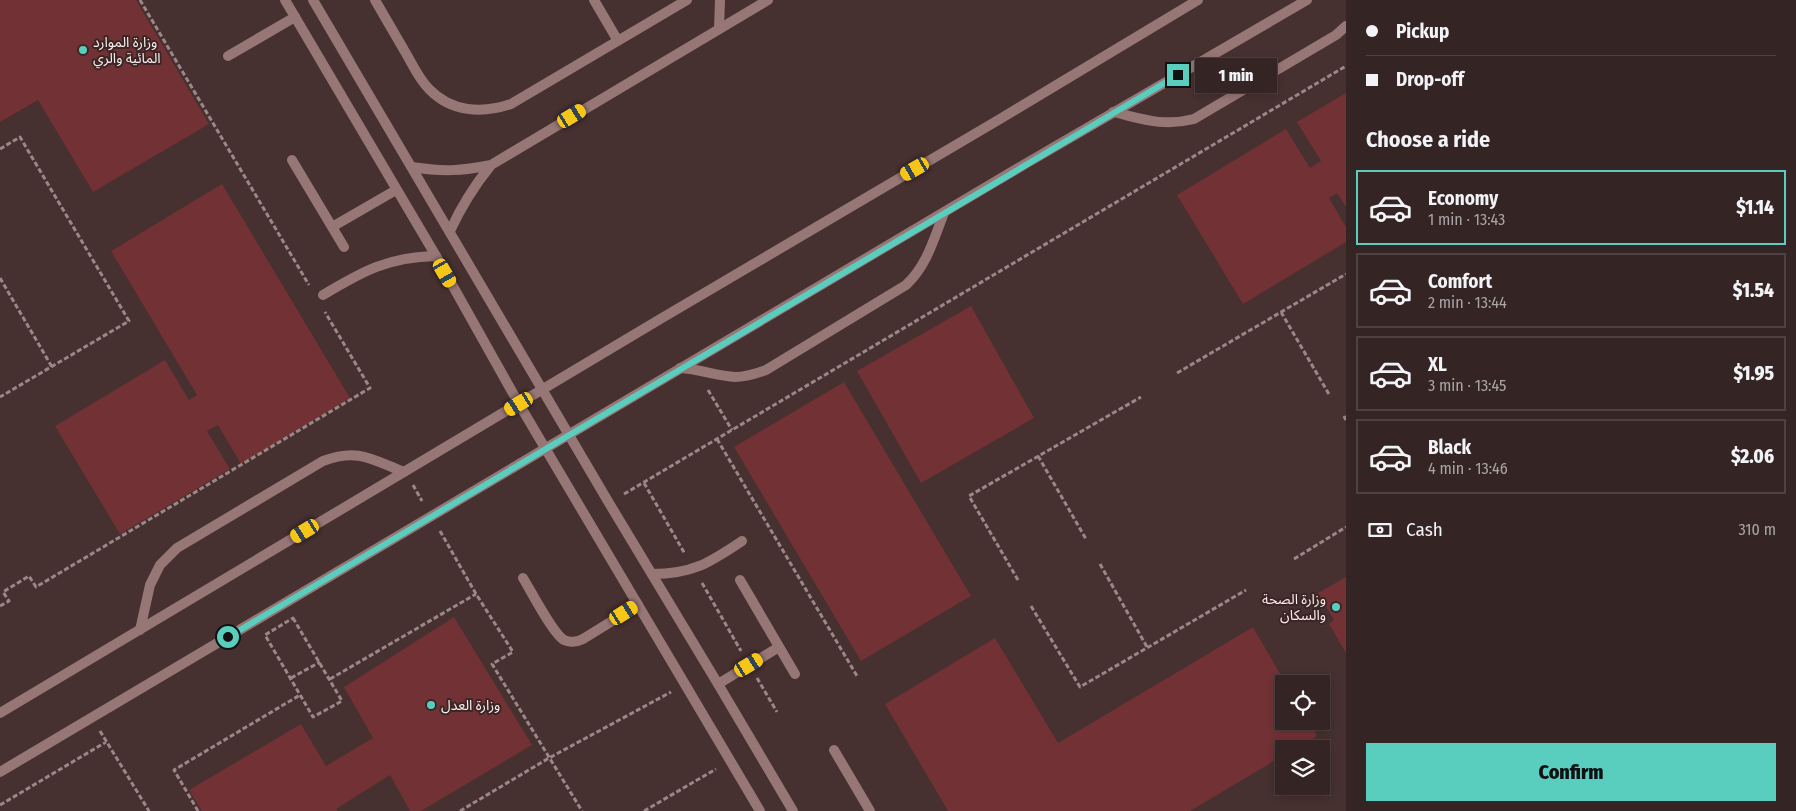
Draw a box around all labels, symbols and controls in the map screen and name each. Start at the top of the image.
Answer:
text: Pickup [1396,20,1449,43]
place label: وزارة الموارد المائية والري [93,34,161,69]
marker: وزارة الموارد المائية والري [77,44,89,56]
callout: 1 min [1196,58,1278,92]
route end [1167,64,1189,86]
text: 1 min [1219,66,1253,85]
text: Drop-off [1396,68,1464,91]
car [555,102,588,130]
text: Choose a ride [1366,126,1490,153]
car [898,155,931,183]
icon: car [1368,185,1413,230]
text: Economy [1428,187,1498,210]
text: $1.14 [1736,196,1774,219]
text: 1 min · 13:43 [1428,210,1505,229]
car [431,256,458,290]
icon: car [1368,268,1413,313]
text: Comfort [1428,270,1492,293]
text: $1.54 [1733,279,1774,302]
text: 2 min · 13:44 [1428,293,1507,312]
icon: car [1368,351,1413,396]
text: XL [1428,353,1447,376]
text: $1.95 [1733,362,1774,385]
text: 3 min · 13:45 [1428,376,1506,395]
car [502,390,535,418]
icon: car [1368,434,1413,479]
text: Black [1428,436,1471,459]
text: $2.06 [1731,445,1774,468]
text: 4 min · 13:46 [1428,459,1508,478]
icon: cash [1366,516,1394,544]
car [288,517,321,545]
text: Cash [1406,518,1443,541]
text: 310 m [1739,520,1776,539]
place label: وزارة الصحة والسكان [1262,591,1326,624]
car [607,599,640,627]
marker: وزارة الصحة والسكان [1330,601,1342,613]
route start [217,626,239,648]
car [732,651,765,679]
map controls [1275,675,1330,795]
button: locate [1275,675,1330,730]
place label: وزارة العدل [441,697,500,714]
marker: وزارة العدل [425,699,437,711]
button: layers [1275,740,1330,795]
button: Confirm [1366,743,1776,801]

